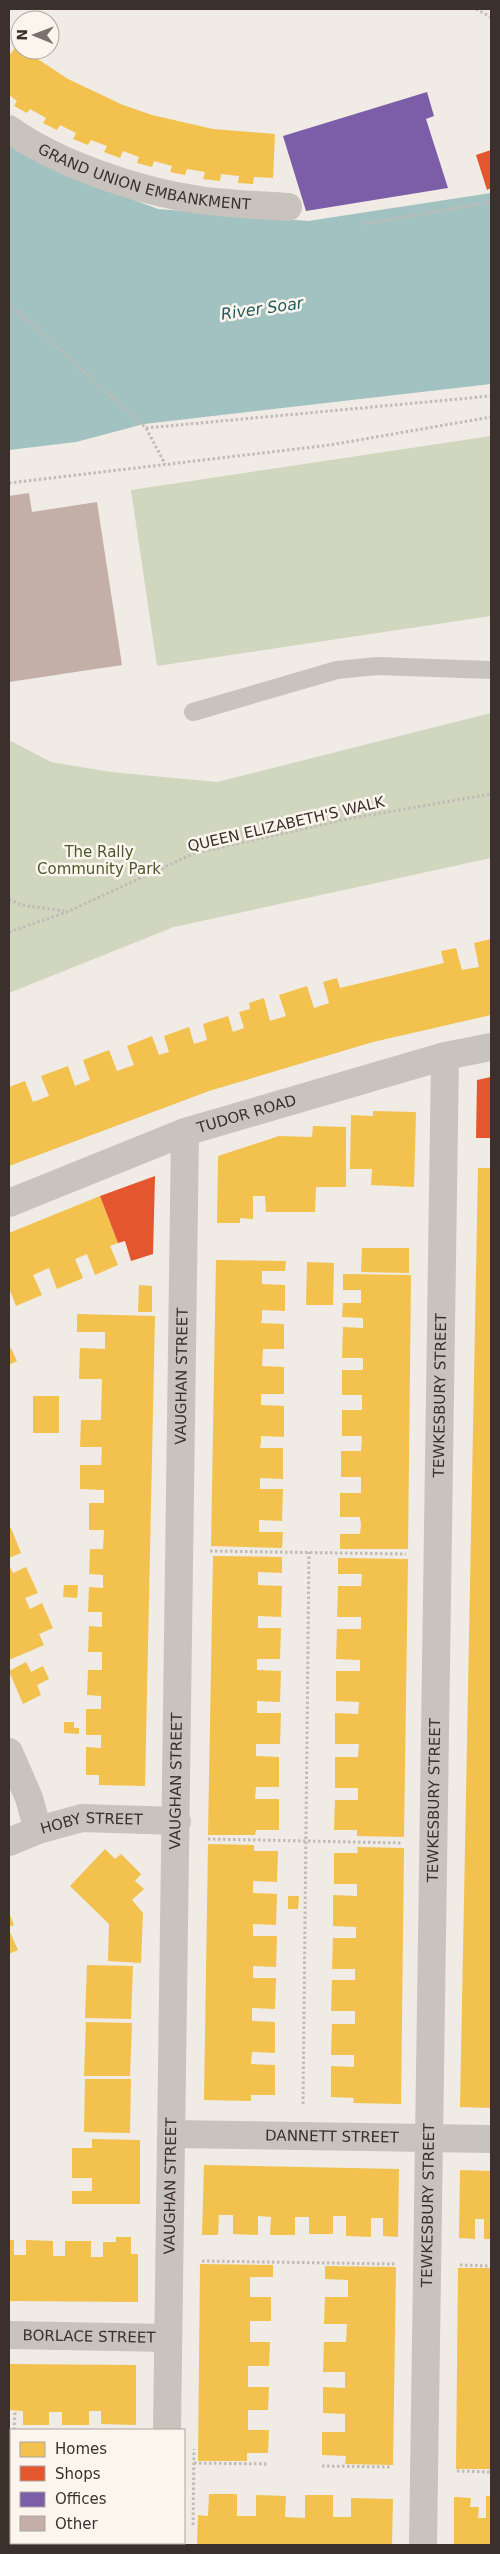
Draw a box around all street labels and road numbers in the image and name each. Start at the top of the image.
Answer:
street label: GRAND UNION EMBANKMENT [35,140,252,214]
street label: QUEEN ELIZABETH'S WALK [186,792,387,855]
street label: TUDOR ROAD [194,1091,298,1137]
street label: VAUGHAN STREET [172,1307,192,1445]
street label: TEWKESBURY STREET [430,1312,450,1478]
street label: VAUGHAN STREET [166,1712,186,1850]
street label: TEWKESBURY STREET [424,1717,444,1883]
street label: HOBY STREET [38,1809,144,1838]
street label: VAUGHAN STREET [160,2117,180,2255]
street label: TEWKESBURY STREET [418,2122,438,2288]
street label: DANNETT STREET [265,2126,400,2147]
street label: BORLACE STREET [22,2326,156,2347]

